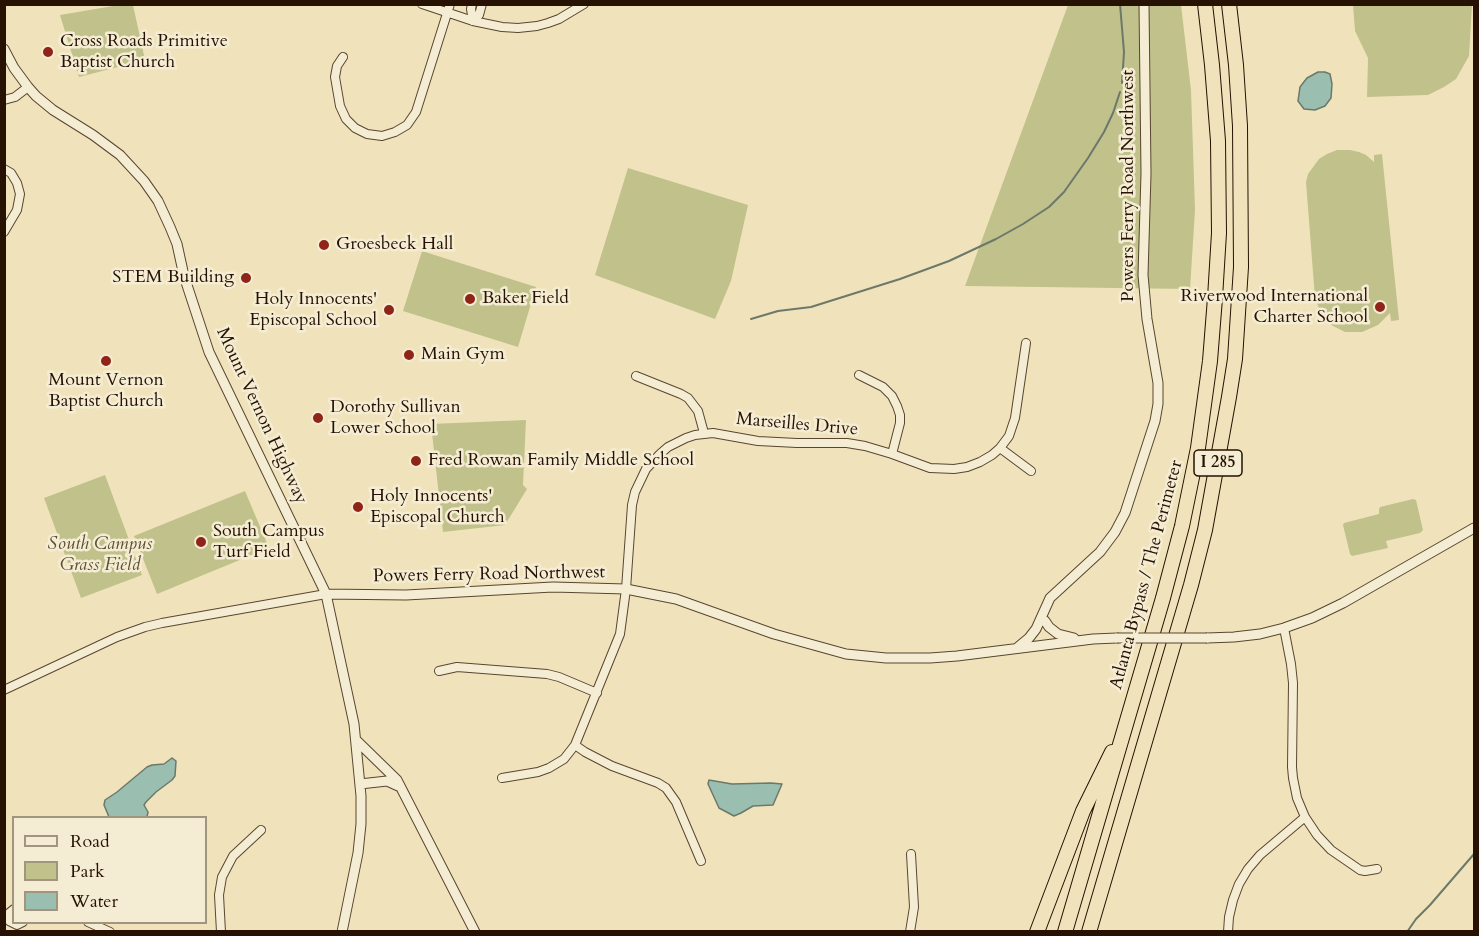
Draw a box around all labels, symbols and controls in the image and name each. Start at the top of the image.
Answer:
place label: Cross Roads Primitive Baptist Church [60,31,228,74]
marker: Cross Roads Primitive Baptist Church [41,45,55,59]
street label: Powers Ferry Road Northwest [1118,70,1140,302]
place label: Groesbeck Hall [336,234,453,256]
marker: Groesbeck Hall [317,238,331,252]
place label: STEM Building [112,267,234,289]
marker: STEM Building [239,271,253,285]
place label: Riverwood International Charter School [1180,286,1368,328]
place label: Baker Field [482,288,569,310]
place label: Holy Innocents' Episcopal School [249,289,377,332]
marker: Baker Field [463,292,477,306]
marker: Riverwood International Charter School [1373,300,1387,314]
marker: Holy Innocents' Episcopal School [382,303,396,317]
street label: Mount Vernon Highway [211,324,311,508]
place label: Main Gym [421,344,505,366]
marker: Main Gym [402,348,416,362]
marker: Mount Vernon Baptist Church [99,354,113,368]
place label: Mount Vernon Baptist Church [48,370,164,412]
place label: Dorothy Sullivan Lower School [330,397,461,440]
street label: Marseilles Drive [735,409,859,441]
marker: Dorothy Sullivan Lower School [311,411,325,425]
place label: Fred Rowan Family Middle School [428,450,694,472]
road number: I 285 [1194,450,1242,476]
marker: Fred Rowan Family Middle School [409,454,423,468]
street label: Atlanta Bypass / The Perimeter [1106,458,1188,692]
place label: Holy Innocents' Episcopal Church [370,486,505,528]
marker: Holy Innocents' Episcopal Church [351,500,365,514]
place label: South Campus Turf Field [213,521,324,564]
park label: South Campus Grass Field [48,534,152,576]
marker: South Campus Turf Field [194,535,208,549]
street label: Powers Ferry Road Northwest [373,562,605,588]
legend [12,816,207,924]
text: Road [70,829,110,854]
text: Park [70,859,105,884]
text: Water [70,889,118,914]

